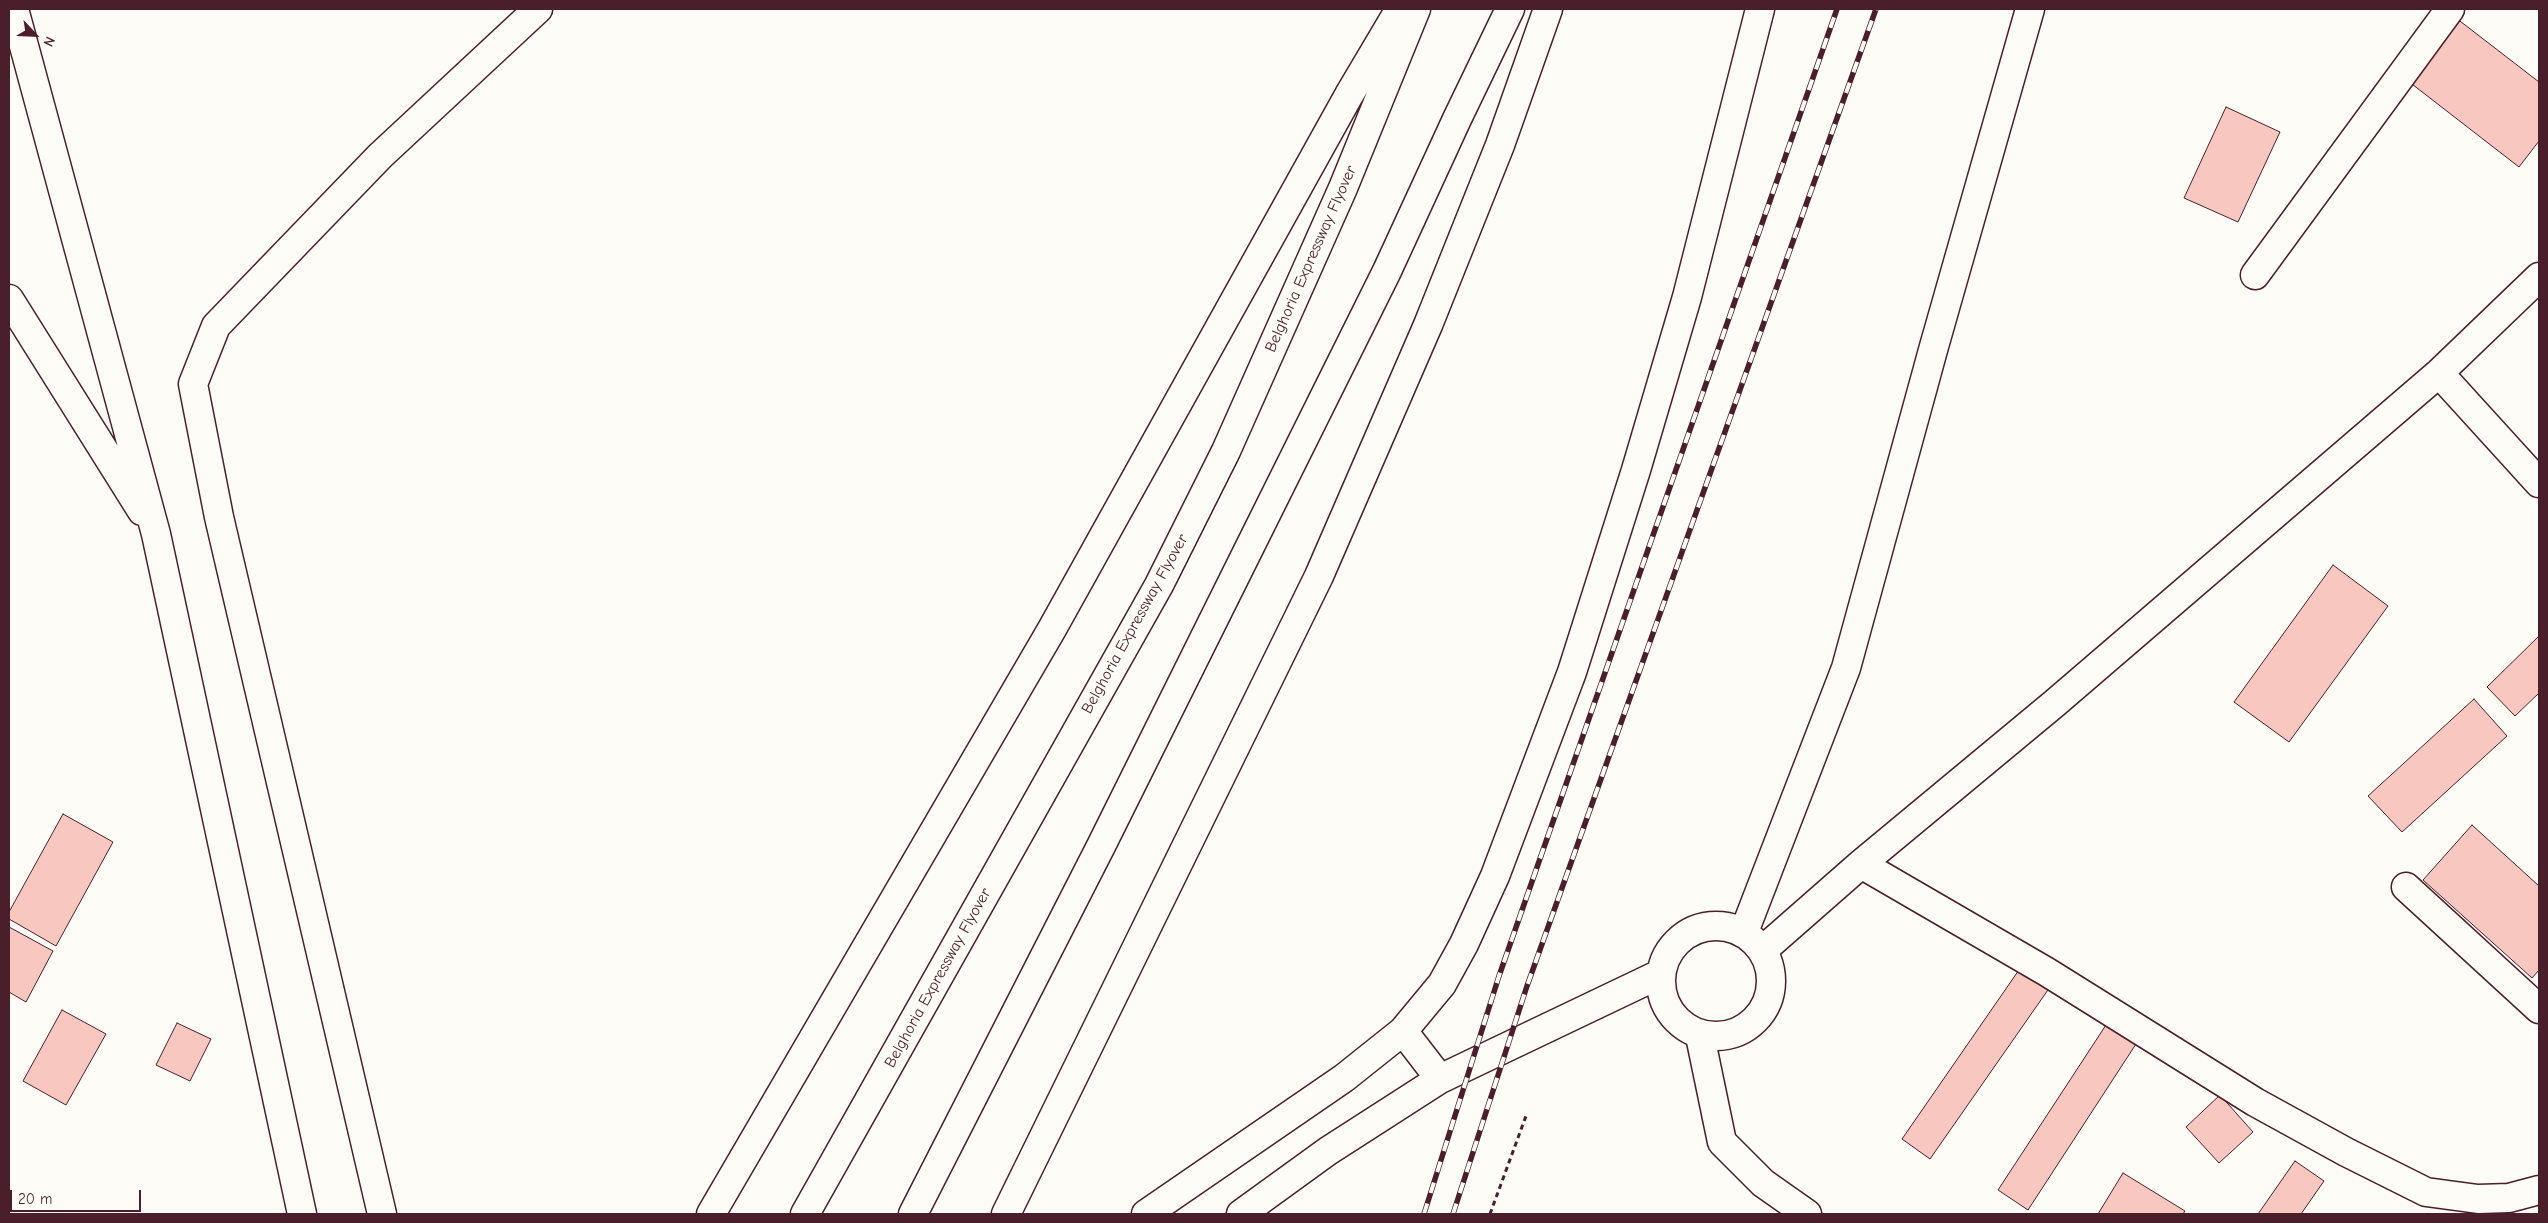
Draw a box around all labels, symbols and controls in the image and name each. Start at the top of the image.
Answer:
north arrow [10,10,60,60]
text: N [39,34,59,49]
street label: Belghoria Expressway Flyover [1261,163,1361,355]
street label: Belghoria Expressway Flyover [1078,531,1192,717]
street label: Belghoria Expressway Flyover [881,885,995,1071]
scale bar [12,1180,144,1212]
text: 20 m [18,1190,52,1208]

